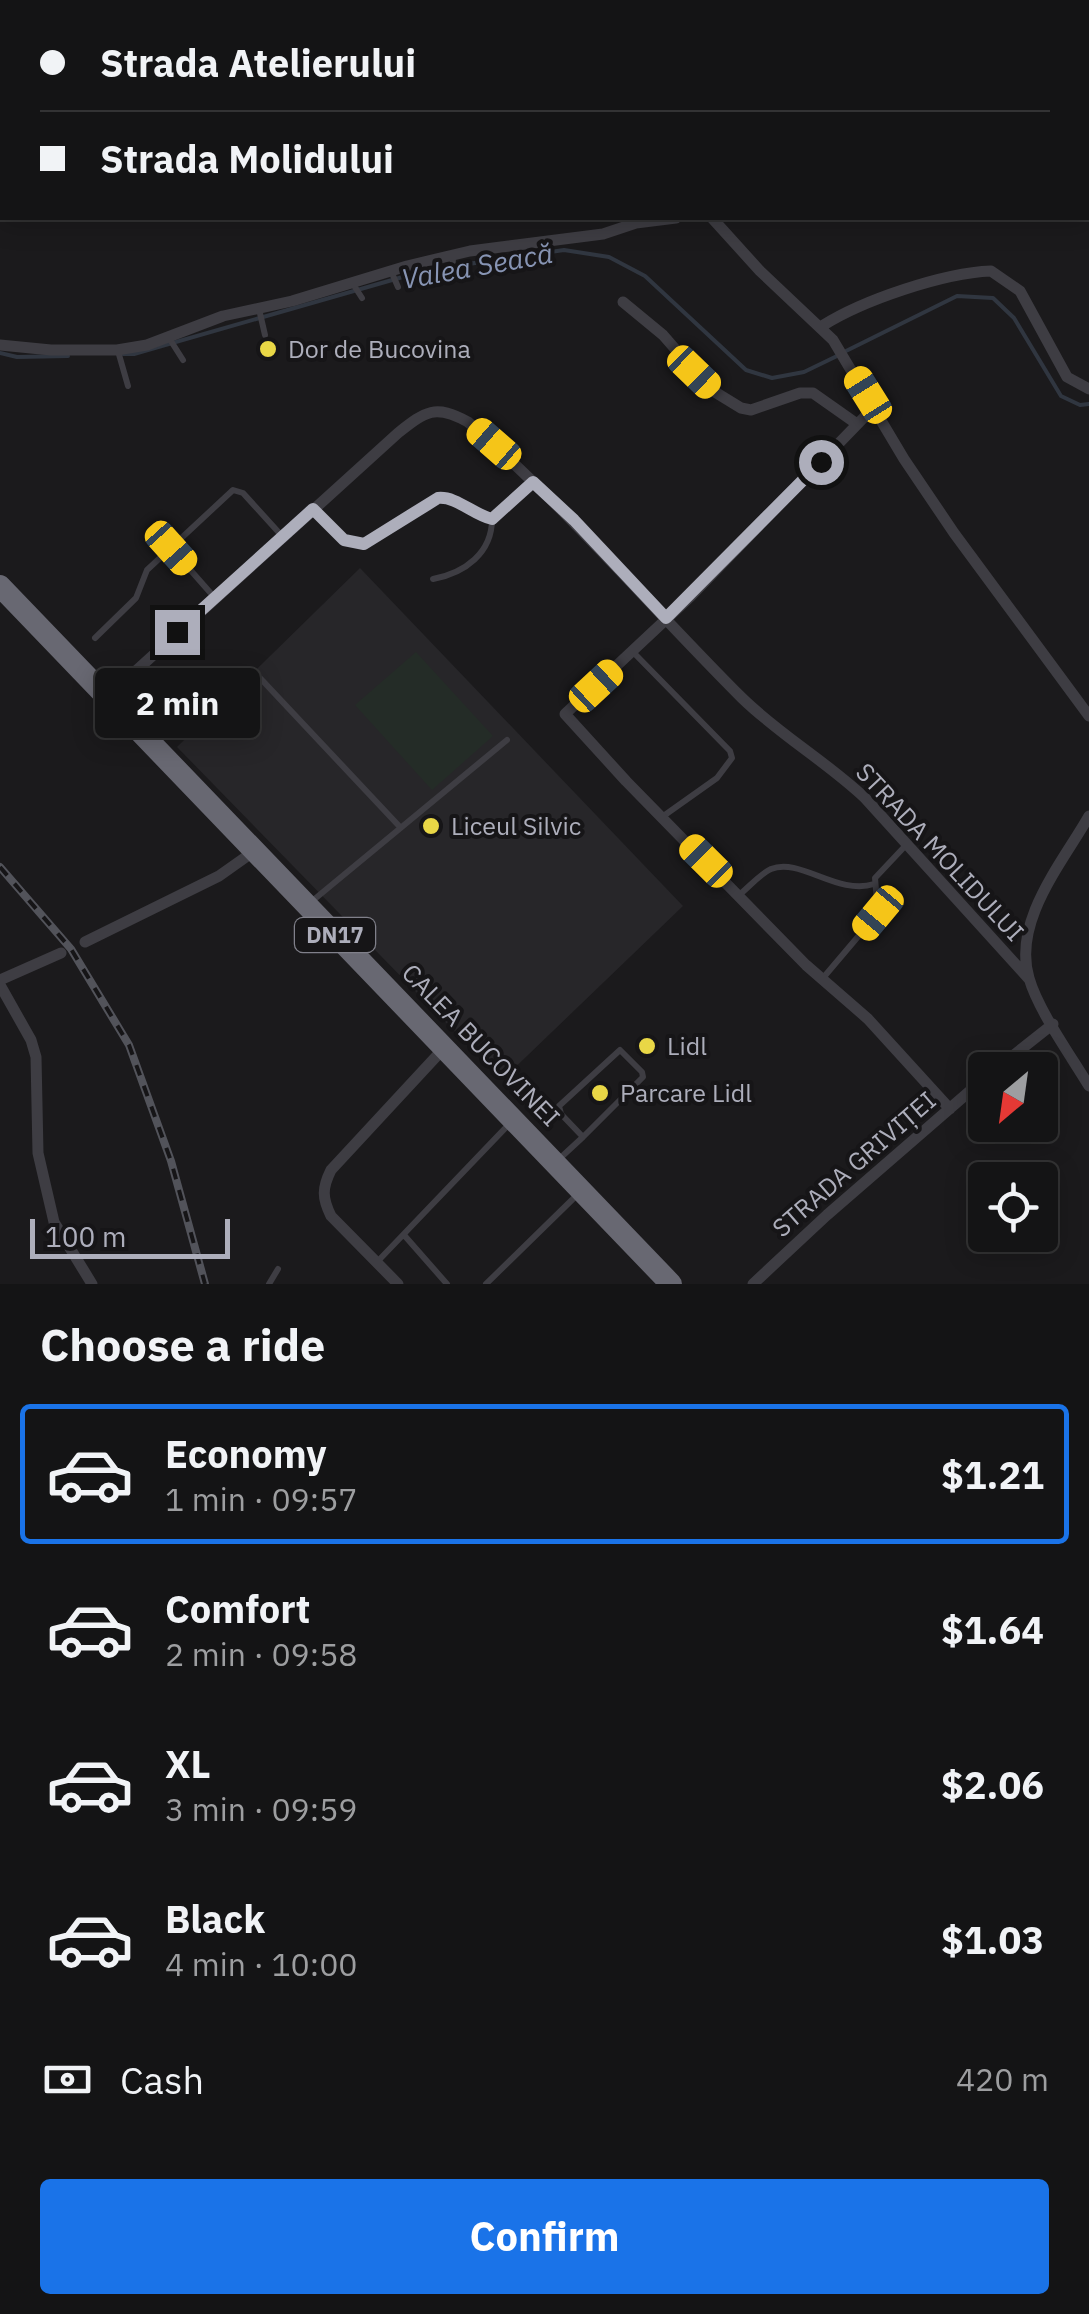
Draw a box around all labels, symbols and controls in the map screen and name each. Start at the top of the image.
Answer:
text: Strada Atelierului [100,38,416,87]
text: Strada Molidului [100,134,394,183]
water label: Valea Seacă [398,234,556,297]
place label: Dor de Bucovina [288,332,471,365]
marker: Dor de Bucovina [257,338,279,360]
car [662,340,726,404]
car [839,362,897,428]
car [462,413,526,475]
route start [799,440,844,485]
car [140,516,202,580]
route end [155,610,200,655]
car [564,655,628,717]
callout: 2 min [94,667,260,737]
text: 2 min [136,682,219,724]
street label: STRADA MOLIDULUI [849,756,1032,948]
place label: Liceul Silvic [451,809,581,842]
marker: Liceul Silvic [420,815,442,837]
car [674,829,738,893]
car [847,880,909,946]
road number: DN17 [295,918,375,952]
street label: CALEA BUCOVINEI [395,956,568,1133]
place label: Lidl [667,1029,707,1062]
marker: Lidl [636,1035,658,1057]
north arrow [968,1052,1058,1142]
map controls [968,1052,1058,1252]
place label: Parcare Lidl [620,1076,752,1109]
marker: Parcare Lidl [589,1082,611,1104]
street label: STRADA GRIVIȚEI [765,1084,942,1244]
button: locate [968,1162,1058,1252]
scale bar [30,1214,230,1258]
text: 100 m [45,1218,126,1255]
text: Choose a ride [40,1315,325,1373]
icon: car [45,1429,135,1519]
text: Economy [165,1429,327,1478]
text: $1.21 [941,1450,1044,1499]
text: 1 min · 09:57 [165,1478,358,1520]
icon: car [45,1584,135,1674]
text: Comfort [165,1584,310,1633]
text: $1.64 [941,1605,1044,1654]
text: 2 min · 09:58 [165,1633,358,1675]
icon: car [45,1739,135,1829]
text: XL [165,1739,211,1788]
text: $2.06 [941,1760,1044,1809]
text: 3 min · 09:59 [165,1788,358,1830]
icon: car [45,1894,135,1984]
text: Black [165,1894,265,1943]
text: $1.03 [941,1915,1044,1964]
text: 4 min · 10:00 [165,1943,358,1985]
icon: cash [40,2052,95,2107]
text: Cash [120,2055,204,2104]
text: 420 m [956,2058,1049,2100]
button: Confirm [40,2179,1049,2294]

